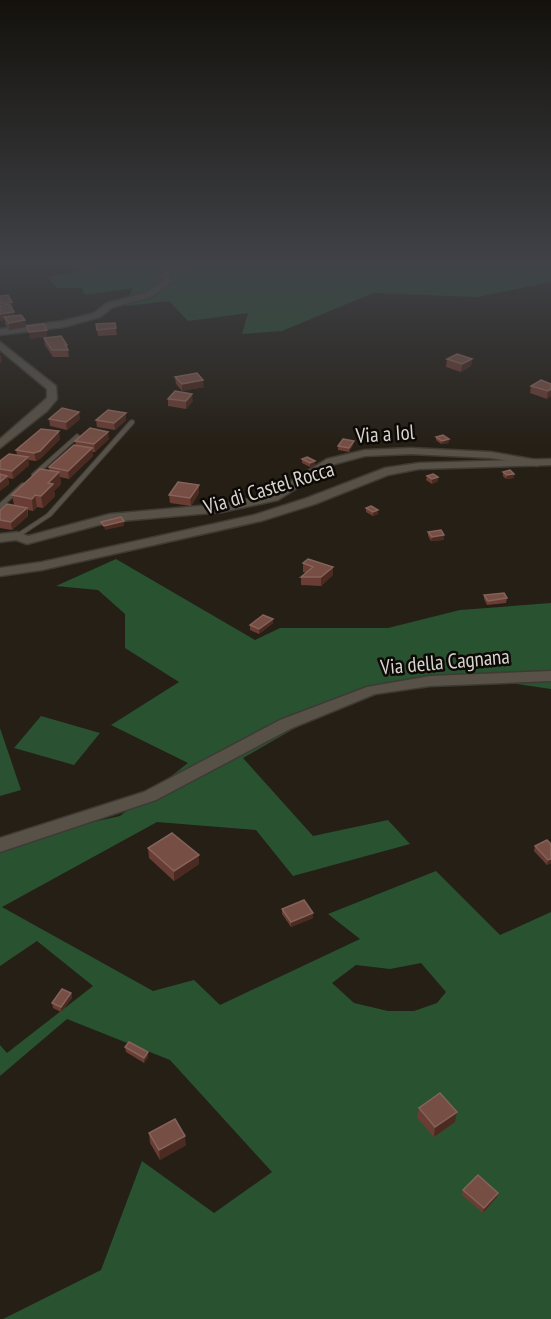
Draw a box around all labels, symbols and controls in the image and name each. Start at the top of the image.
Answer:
street label: Via a Iol [354,418,415,449]
street label: Via di Castel Rocca [199,455,337,520]
street label: Via della Cagnana [378,642,511,681]

